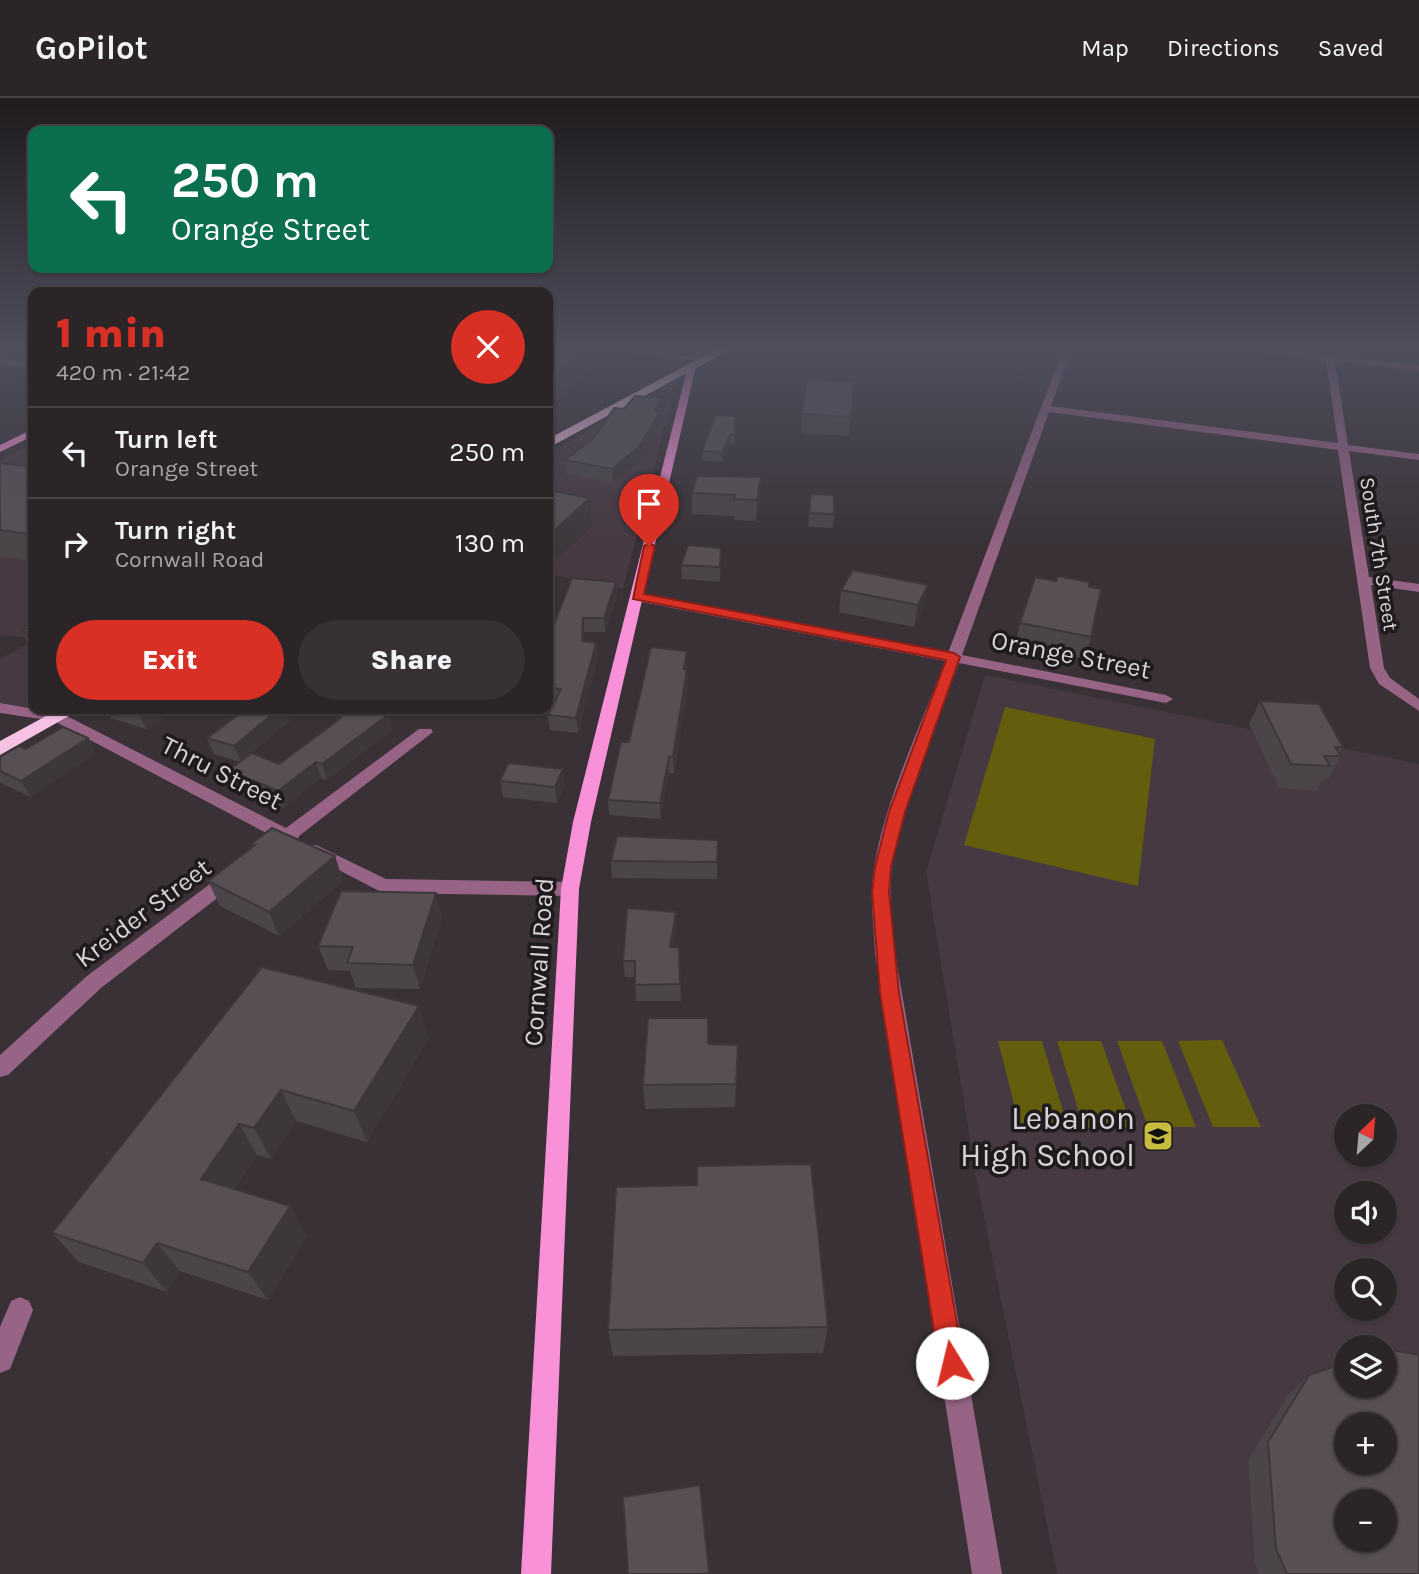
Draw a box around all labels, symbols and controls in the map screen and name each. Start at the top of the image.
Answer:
text: GoPilot [35,29,148,67]
text: Map [1081,34,1129,62]
text: Directions [1167,34,1280,62]
text: Saved [1318,34,1384,62]
text: 250 m [171,152,319,209]
icon: left [56,154,147,245]
text: Orange Street [171,211,370,248]
text: 1 min [56,308,166,358]
button: close [451,310,525,384]
text: 420 m · 21:42 [56,359,190,386]
text: Turn left [115,424,217,455]
icon: left [56,434,94,472]
text: 250 m [449,437,525,468]
text: Orange Street [115,455,258,482]
pin [619,474,679,546]
street label: South 7th Street [1355,475,1403,633]
icon: arrive [630,485,668,523]
text: Turn right [115,515,236,546]
icon: right [56,525,94,563]
text: 130 m [455,528,525,559]
text: Cornwall Road [115,546,264,573]
button: Exit [56,620,284,700]
button: Share [298,620,525,700]
street label: Orange Street [989,624,1154,686]
street label: Thru Street [156,729,288,817]
street label: Kreider Street [69,852,217,974]
street label: Cornwall Road [518,877,560,1047]
place label: Lebanon High School [960,1100,1135,1174]
north arrow [1334,1104,1396,1167]
map controls [1334,1104,1397,1552]
school or university icon: Lebanon High School [1141,1119,1175,1153]
button: sound [1334,1181,1397,1244]
button: search [1334,1258,1397,1321]
position arrow [915,1326,989,1400]
button: layers [1334,1335,1397,1398]
button: + [1334,1412,1397,1475]
button: − [1334,1489,1397,1552]

